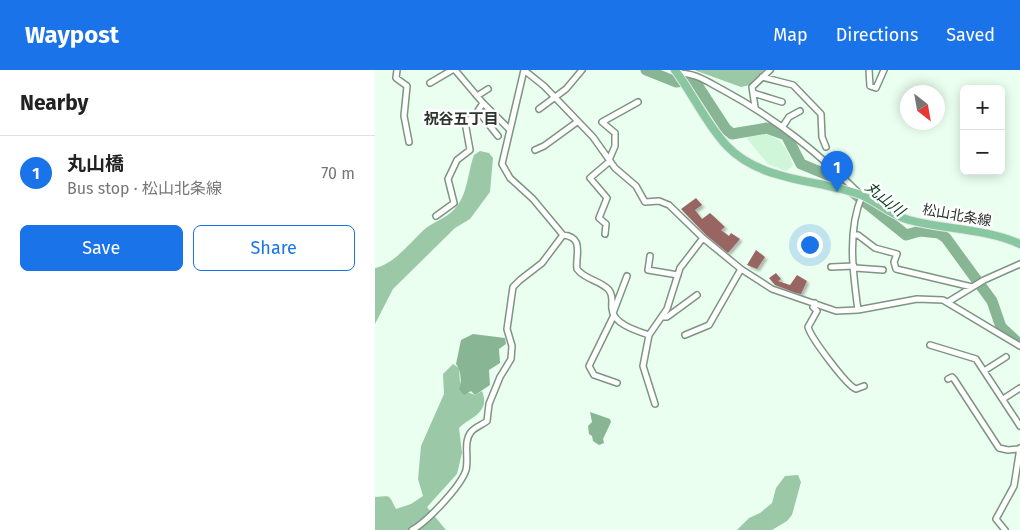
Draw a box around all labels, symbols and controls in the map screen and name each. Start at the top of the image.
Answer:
text: Waypost [25,21,119,49]
text: Map [773,24,808,46]
text: Directions [836,24,918,46]
text: Saved [946,24,995,46]
north arrow [900,85,945,130]
map controls [960,85,1005,175]
button: + [960,85,1005,130]
text: Nearby [20,90,88,116]
district label: 祝谷五丁目 [423,110,499,128]
button: − [960,130,1005,175]
pin: 1 [821,151,853,192]
text: 丸山橋 [67,152,124,175]
text: 1 [32,164,40,183]
text: 70 m [321,164,355,183]
water label: 丸山川 [862,178,910,221]
text: Bus stop · 松山北条線 [67,179,222,198]
street label: 松山北条線 [921,201,993,230]
button: Save [20,225,183,271]
button: Share [193,225,355,271]
your location [797,232,823,258]

